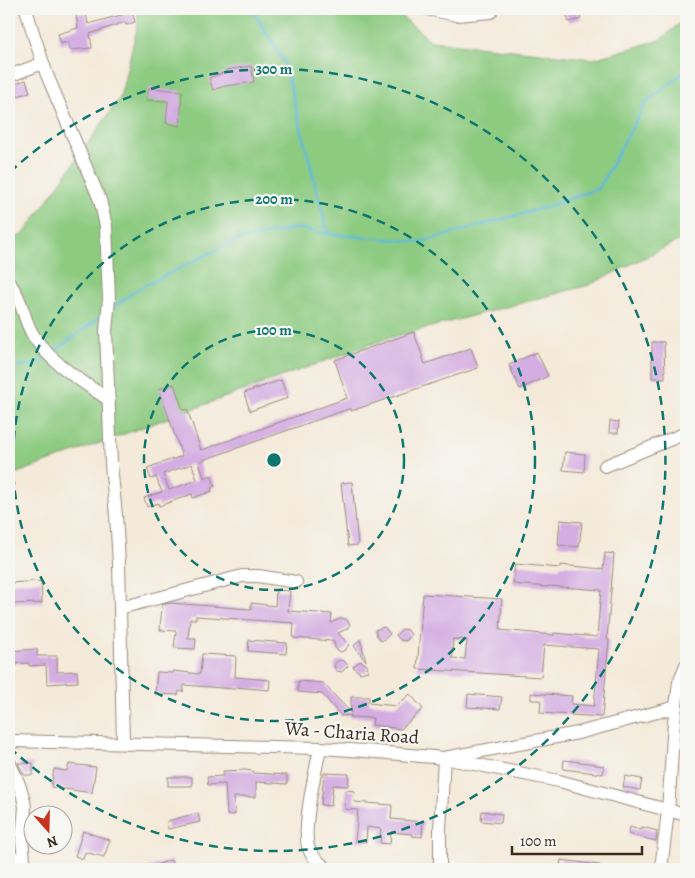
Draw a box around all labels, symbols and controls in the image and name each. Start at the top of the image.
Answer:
text: 300 m [256,59,293,79]
text: 200 m [255,189,293,209]
text: 100 m [256,320,292,340]
centre of rings [265,451,283,469]
street label: Wa - Charia Road [283,715,421,751]
north arrow [22,806,72,856]
scale bar [512,823,642,855]
text: N [44,831,60,852]
text: 100 m [520,831,557,851]

